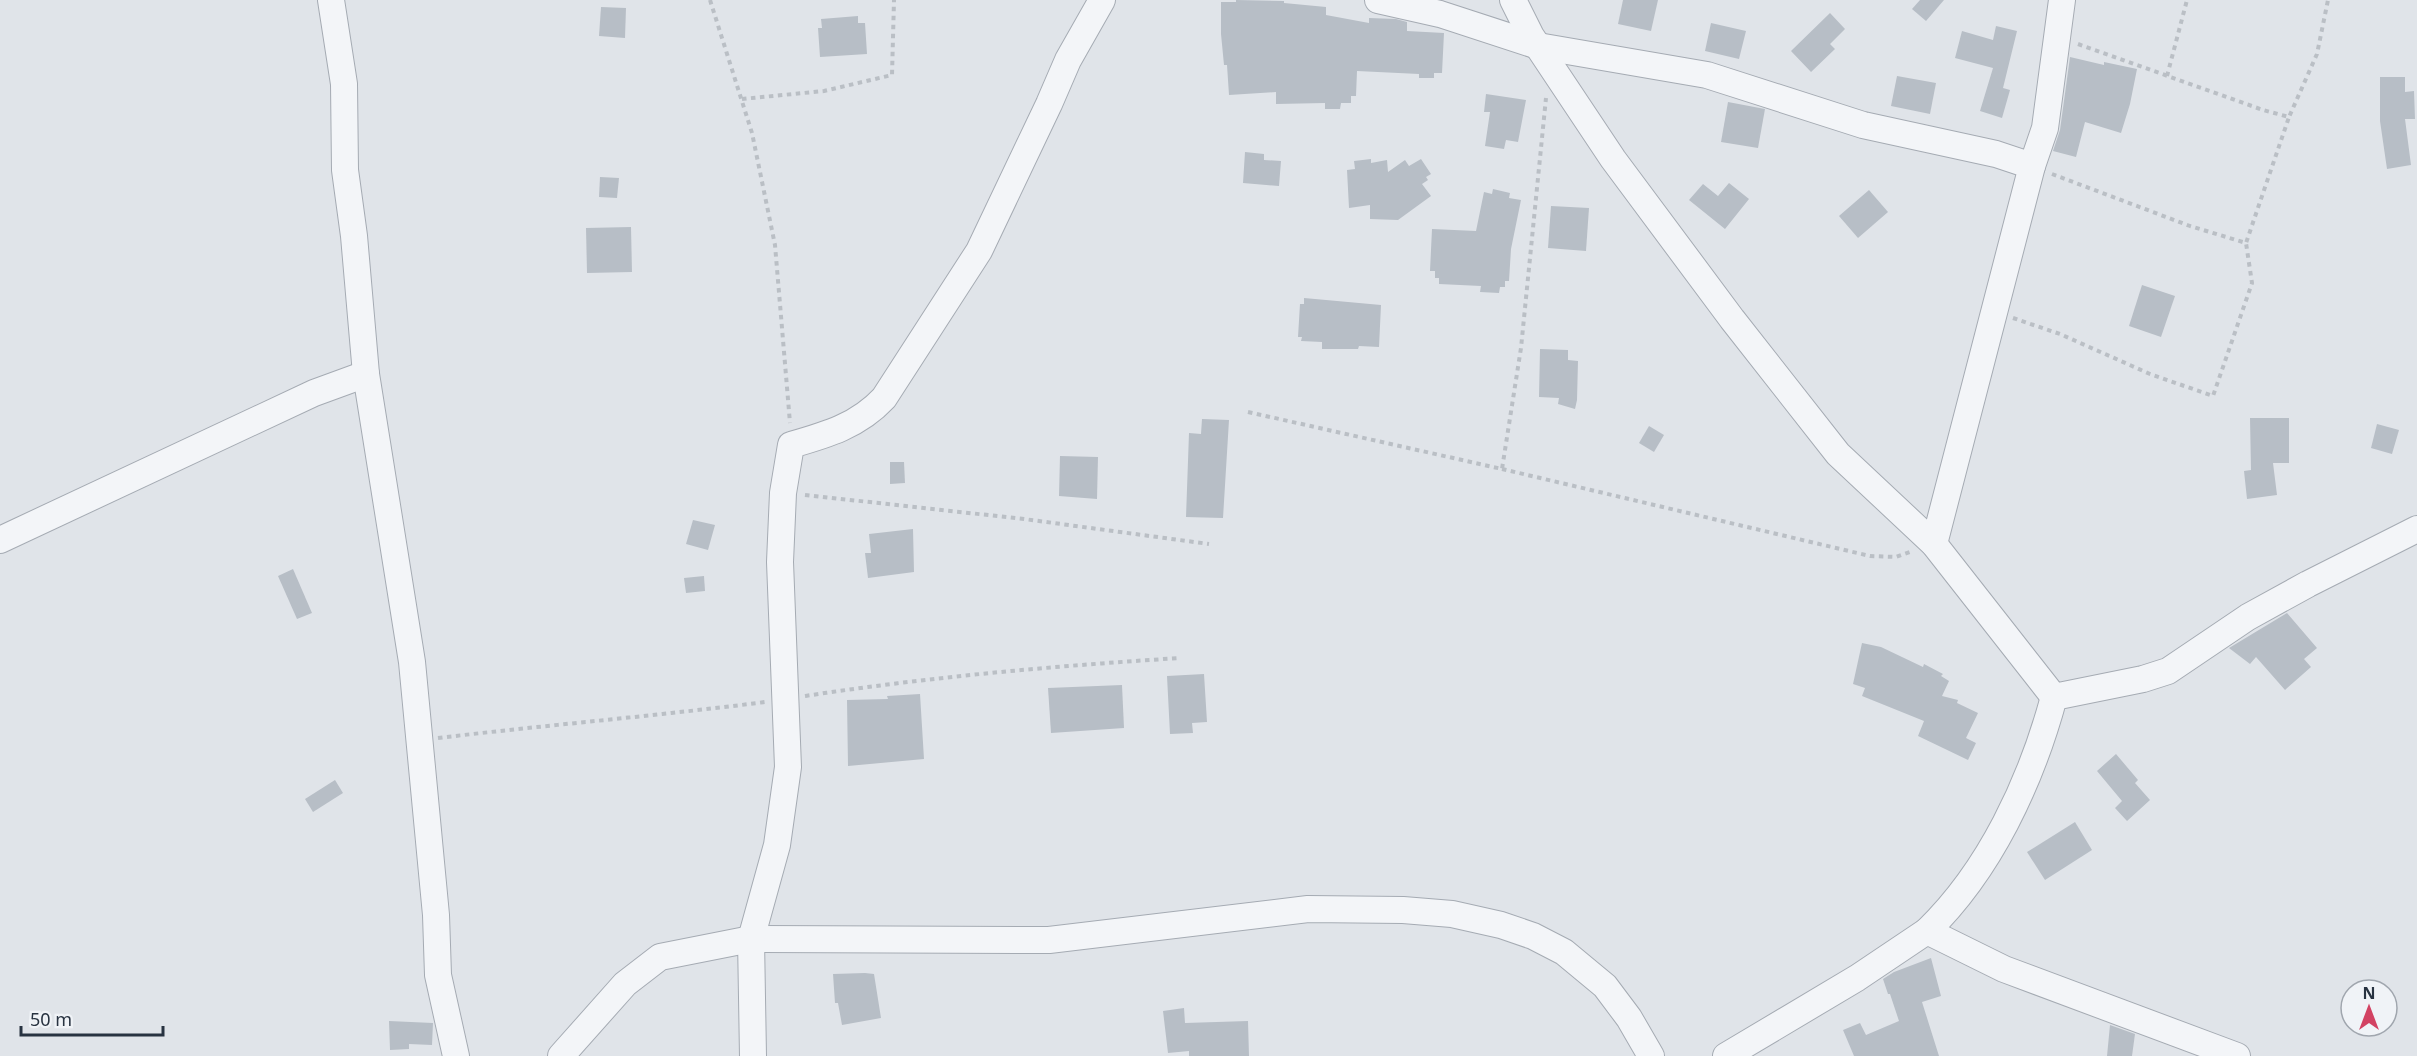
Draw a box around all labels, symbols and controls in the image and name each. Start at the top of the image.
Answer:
north arrow [2339,978,2399,1038]
text: N [2362,982,2376,1004]
scale bar [21,999,164,1037]
text: 50 m [30,1007,72,1031]

